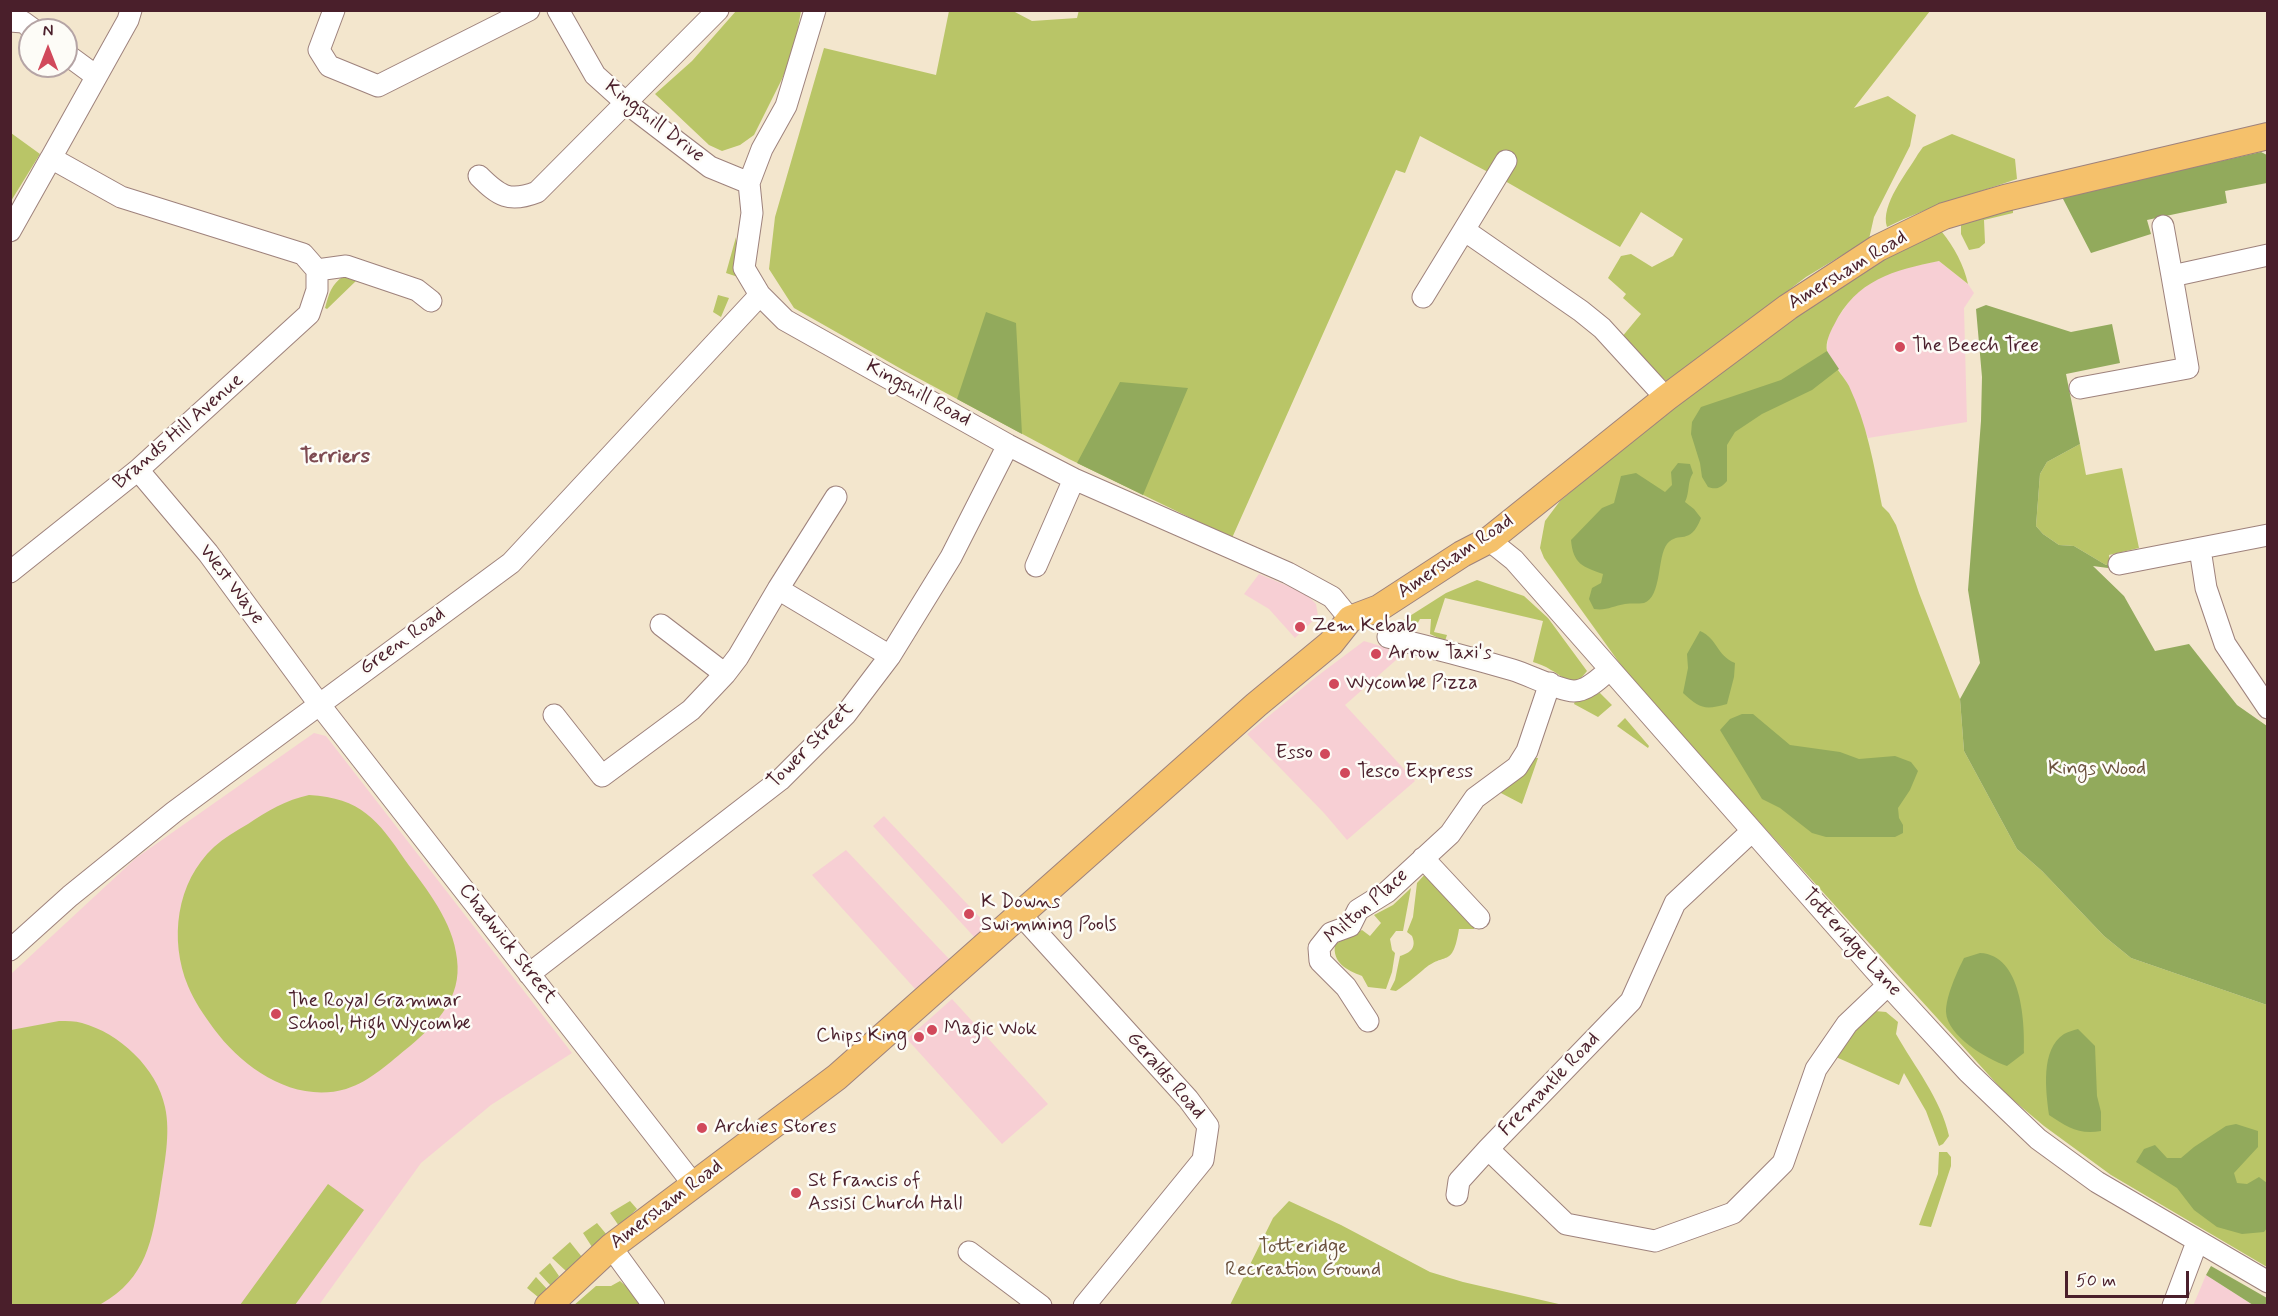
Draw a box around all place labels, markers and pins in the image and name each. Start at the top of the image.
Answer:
place label: The Beech Tree [1912,335,2039,359]
marker: The Beech Tree [1893,340,1907,354]
place label: Zem Kebab [1312,615,1417,639]
marker: Zem Kebab [1293,620,1307,634]
place label: Arrow Taxi's [1388,642,1492,666]
marker: Arrow Taxi's [1369,647,1383,661]
place label: Wycombe Pizza [1346,672,1478,696]
marker: Wycombe Pizza [1327,677,1341,691]
place label: Esso [1275,742,1313,766]
marker: Esso [1318,747,1332,761]
place label: Tesco Express [1357,761,1473,785]
marker: Tesco Express [1338,766,1352,780]
place label: K Downs Swimming Pools [981,891,1117,938]
marker: K Downs Swimming Pools [962,907,976,921]
place label: The Royal Grammar School, High Wycombe [288,990,471,1037]
marker: The Royal Grammar School, High Wycombe [269,1007,283,1021]
place label: Magic Wok [944,1018,1037,1042]
marker: Magic Wok [925,1023,939,1037]
place label: Chips King [816,1025,907,1049]
marker: Chips King [912,1030,926,1044]
place label: Archies Stores [714,1116,837,1140]
marker: Archies Stores [695,1121,709,1135]
place label: St Francis of Assisi Church Hall [808,1170,962,1217]
marker: St Francis of Assisi Church Hall [789,1186,803,1200]

